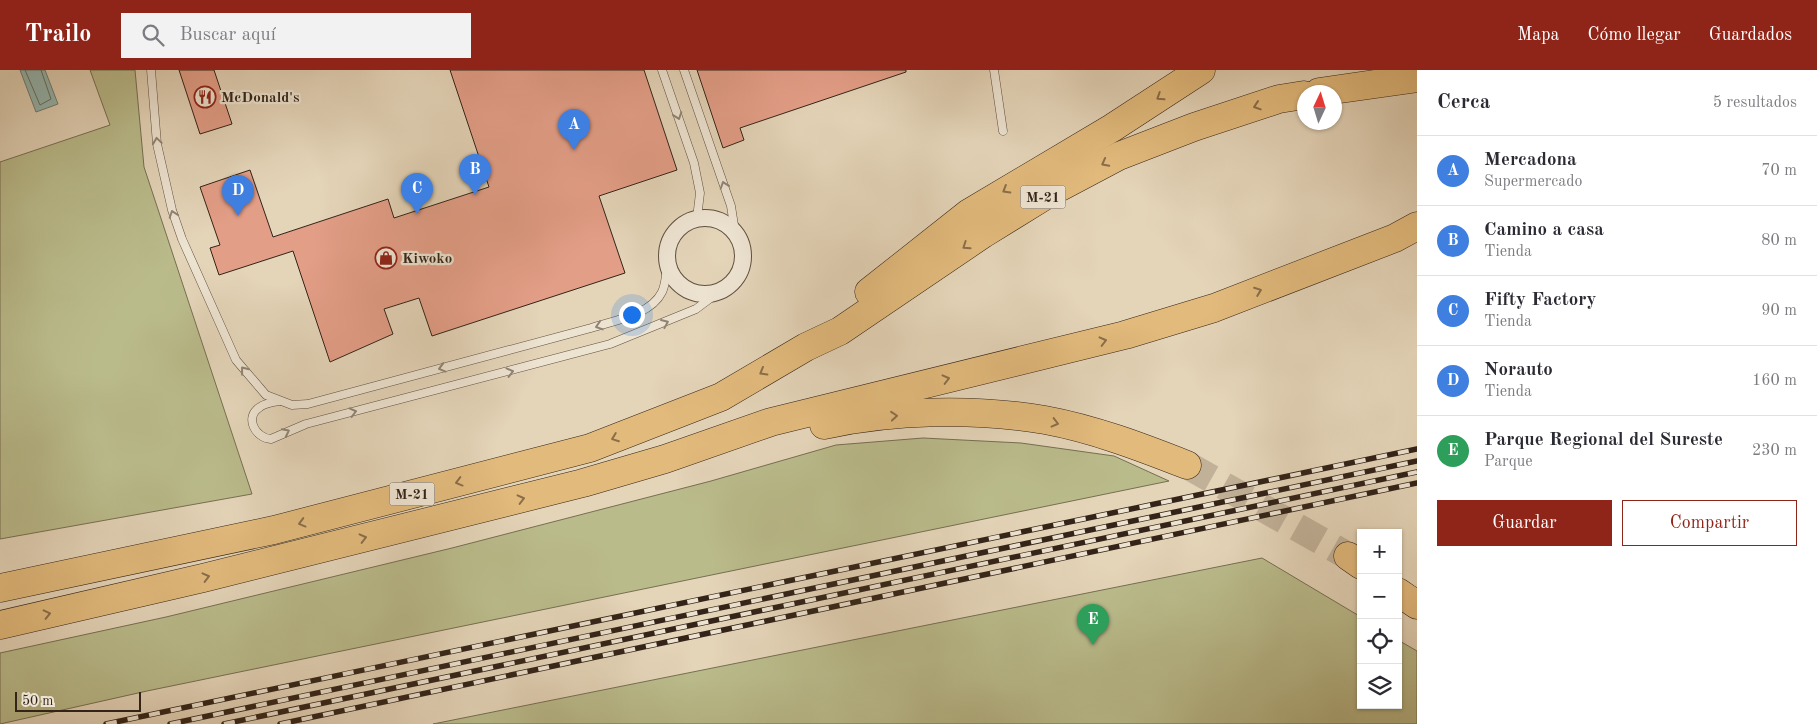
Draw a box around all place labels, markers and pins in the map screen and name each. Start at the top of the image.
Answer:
restaurant icon: McDonald's [193,85,217,109]
place label: McDonald's [221,91,299,106]
pin: A [558,109,590,150]
pin: B [459,154,491,195]
pin: C [401,173,433,214]
pin: D [222,175,254,216]
shop icon: Kiwoko [374,246,398,270]
place label: Kiwoko [402,252,452,267]
pin: E [1077,604,1109,645]

